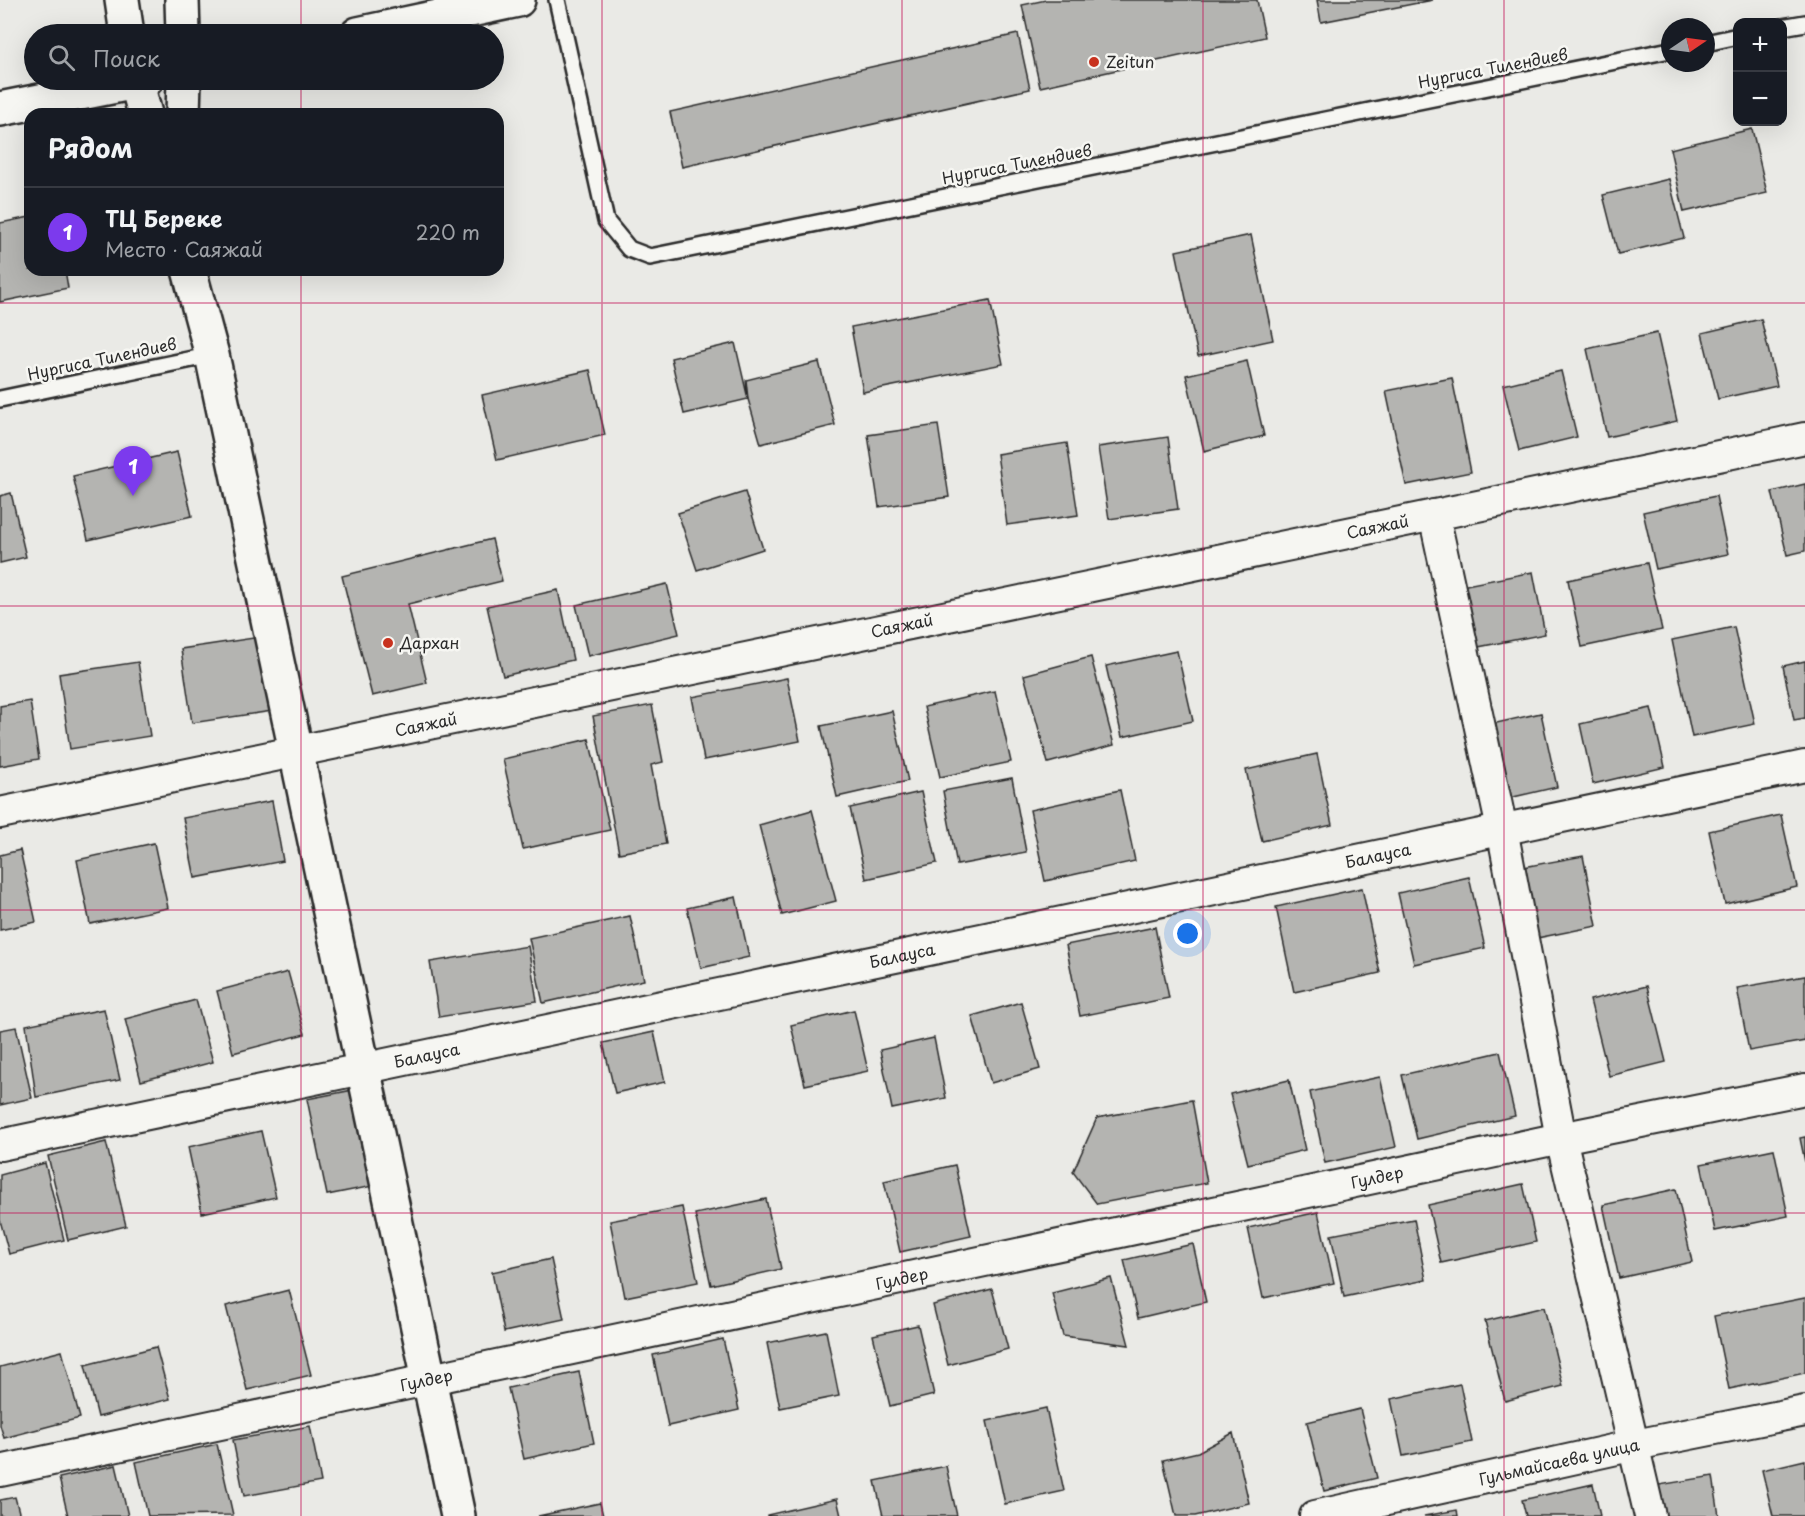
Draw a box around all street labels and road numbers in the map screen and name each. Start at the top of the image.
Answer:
street label: Нургиса Тилендиев [1416,41,1570,93]
street label: Нургиса Тилендиев [940,137,1094,189]
street label: Нургиса Тилендиев [25,330,179,386]
street label: Саяжай [1344,508,1411,544]
street label: Саяжай [868,607,935,643]
street label: Саяжай [393,705,459,742]
street label: Балауса [1343,836,1413,873]
street label: Балауса [867,936,937,973]
street label: Балауса [392,1036,461,1073]
street label: Гулдер [1348,1159,1406,1194]
street label: Гулдер [873,1260,930,1295]
street label: Гулдер [398,1362,455,1396]
street label: Гульмайсаева улица [1476,1431,1641,1490]

